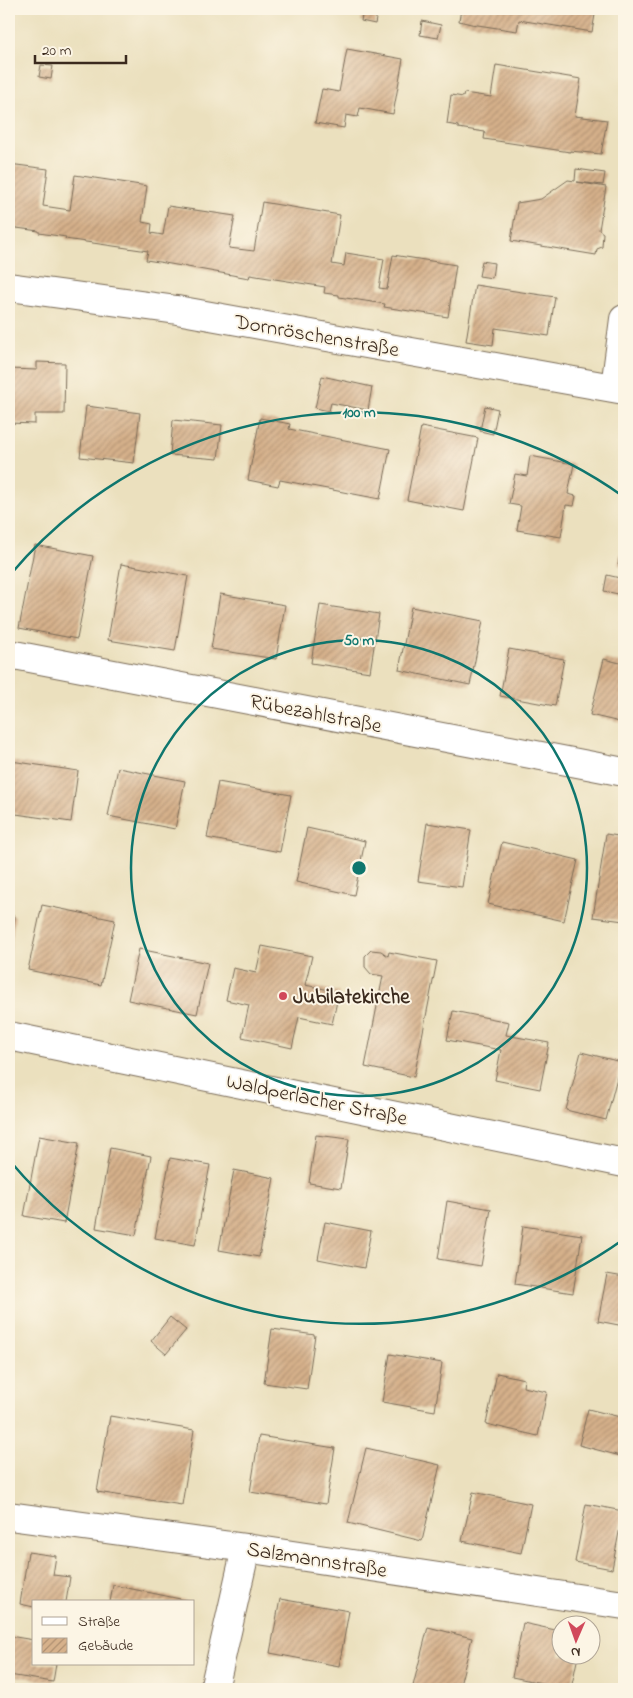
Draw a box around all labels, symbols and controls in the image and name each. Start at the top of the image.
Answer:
scale bar [35,32,126,64]
text: 20 m [42,40,72,62]
street label: Dornröschenstraße [231,308,402,366]
text: 100 m [342,402,376,424]
text: 50 m [344,630,375,652]
street label: Rübezahlstraße [247,687,385,743]
centre of rings [350,859,368,877]
place label: Jubilatekirche [293,983,410,1013]
marker: Jubilatekirche [277,990,289,1002]
street label: Waldperlacher Straße [223,1067,410,1135]
street label: Salzmannstraße [244,1535,389,1587]
legend [32,1600,195,1666]
text: Straße [78,1611,120,1633]
north arrow [550,1616,600,1666]
text: Gebäude [78,1635,134,1657]
text: N [571,1641,581,1662]

